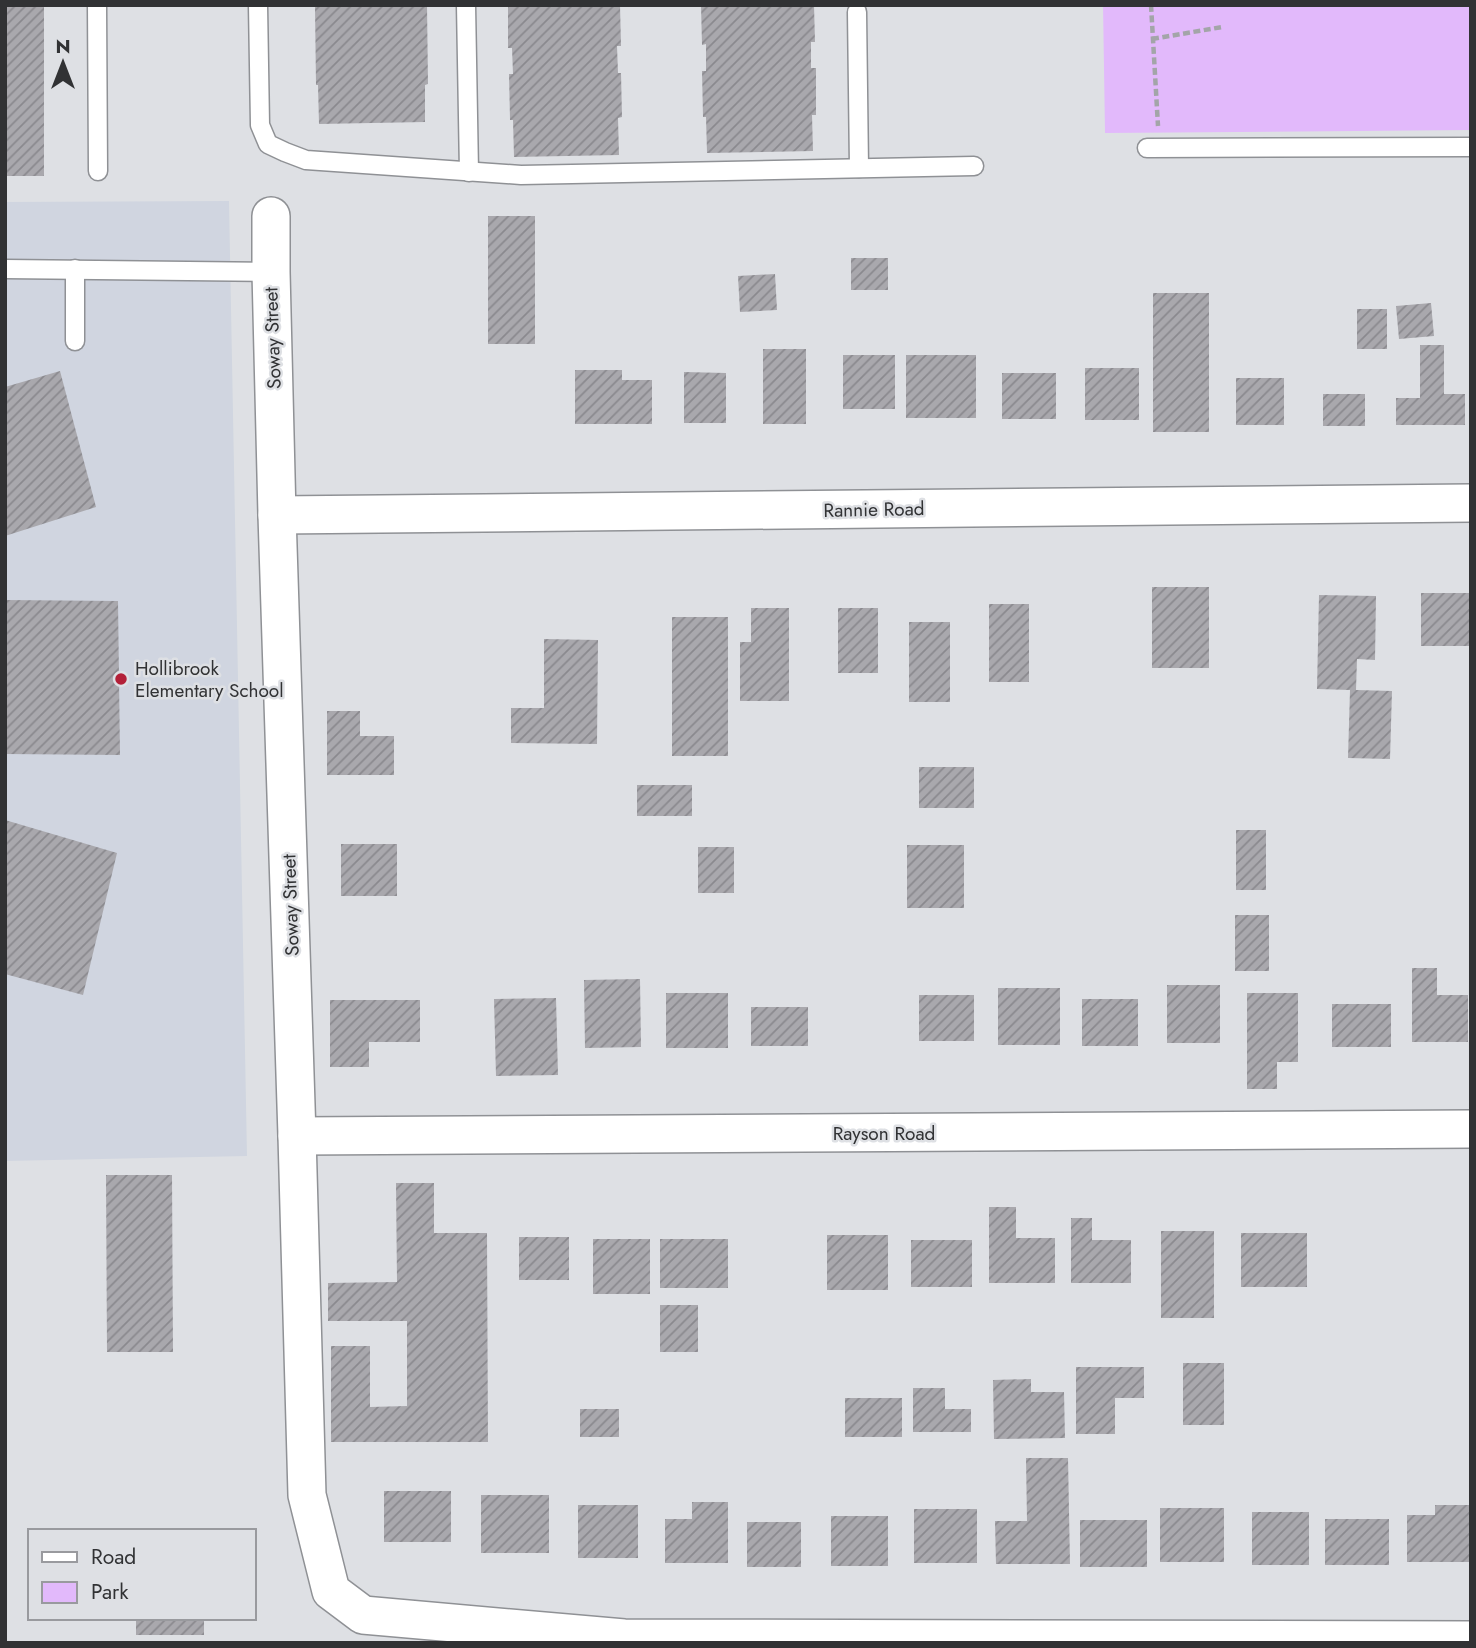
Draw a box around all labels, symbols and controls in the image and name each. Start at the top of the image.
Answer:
north arrow [28,28,98,98]
text: N [55,33,71,60]
street label: Soway Street [257,286,288,389]
street label: Rannie Road [823,495,925,524]
place label: Hollibrook Elementary School [135,655,284,704]
marker: Hollibrook Elementary School [113,671,129,687]
street label: Soway Street [275,853,306,956]
street label: Rayson Road [833,1120,935,1147]
legend [28,1529,256,1620]
text: Road [91,1542,136,1572]
text: Park [91,1577,129,1607]

